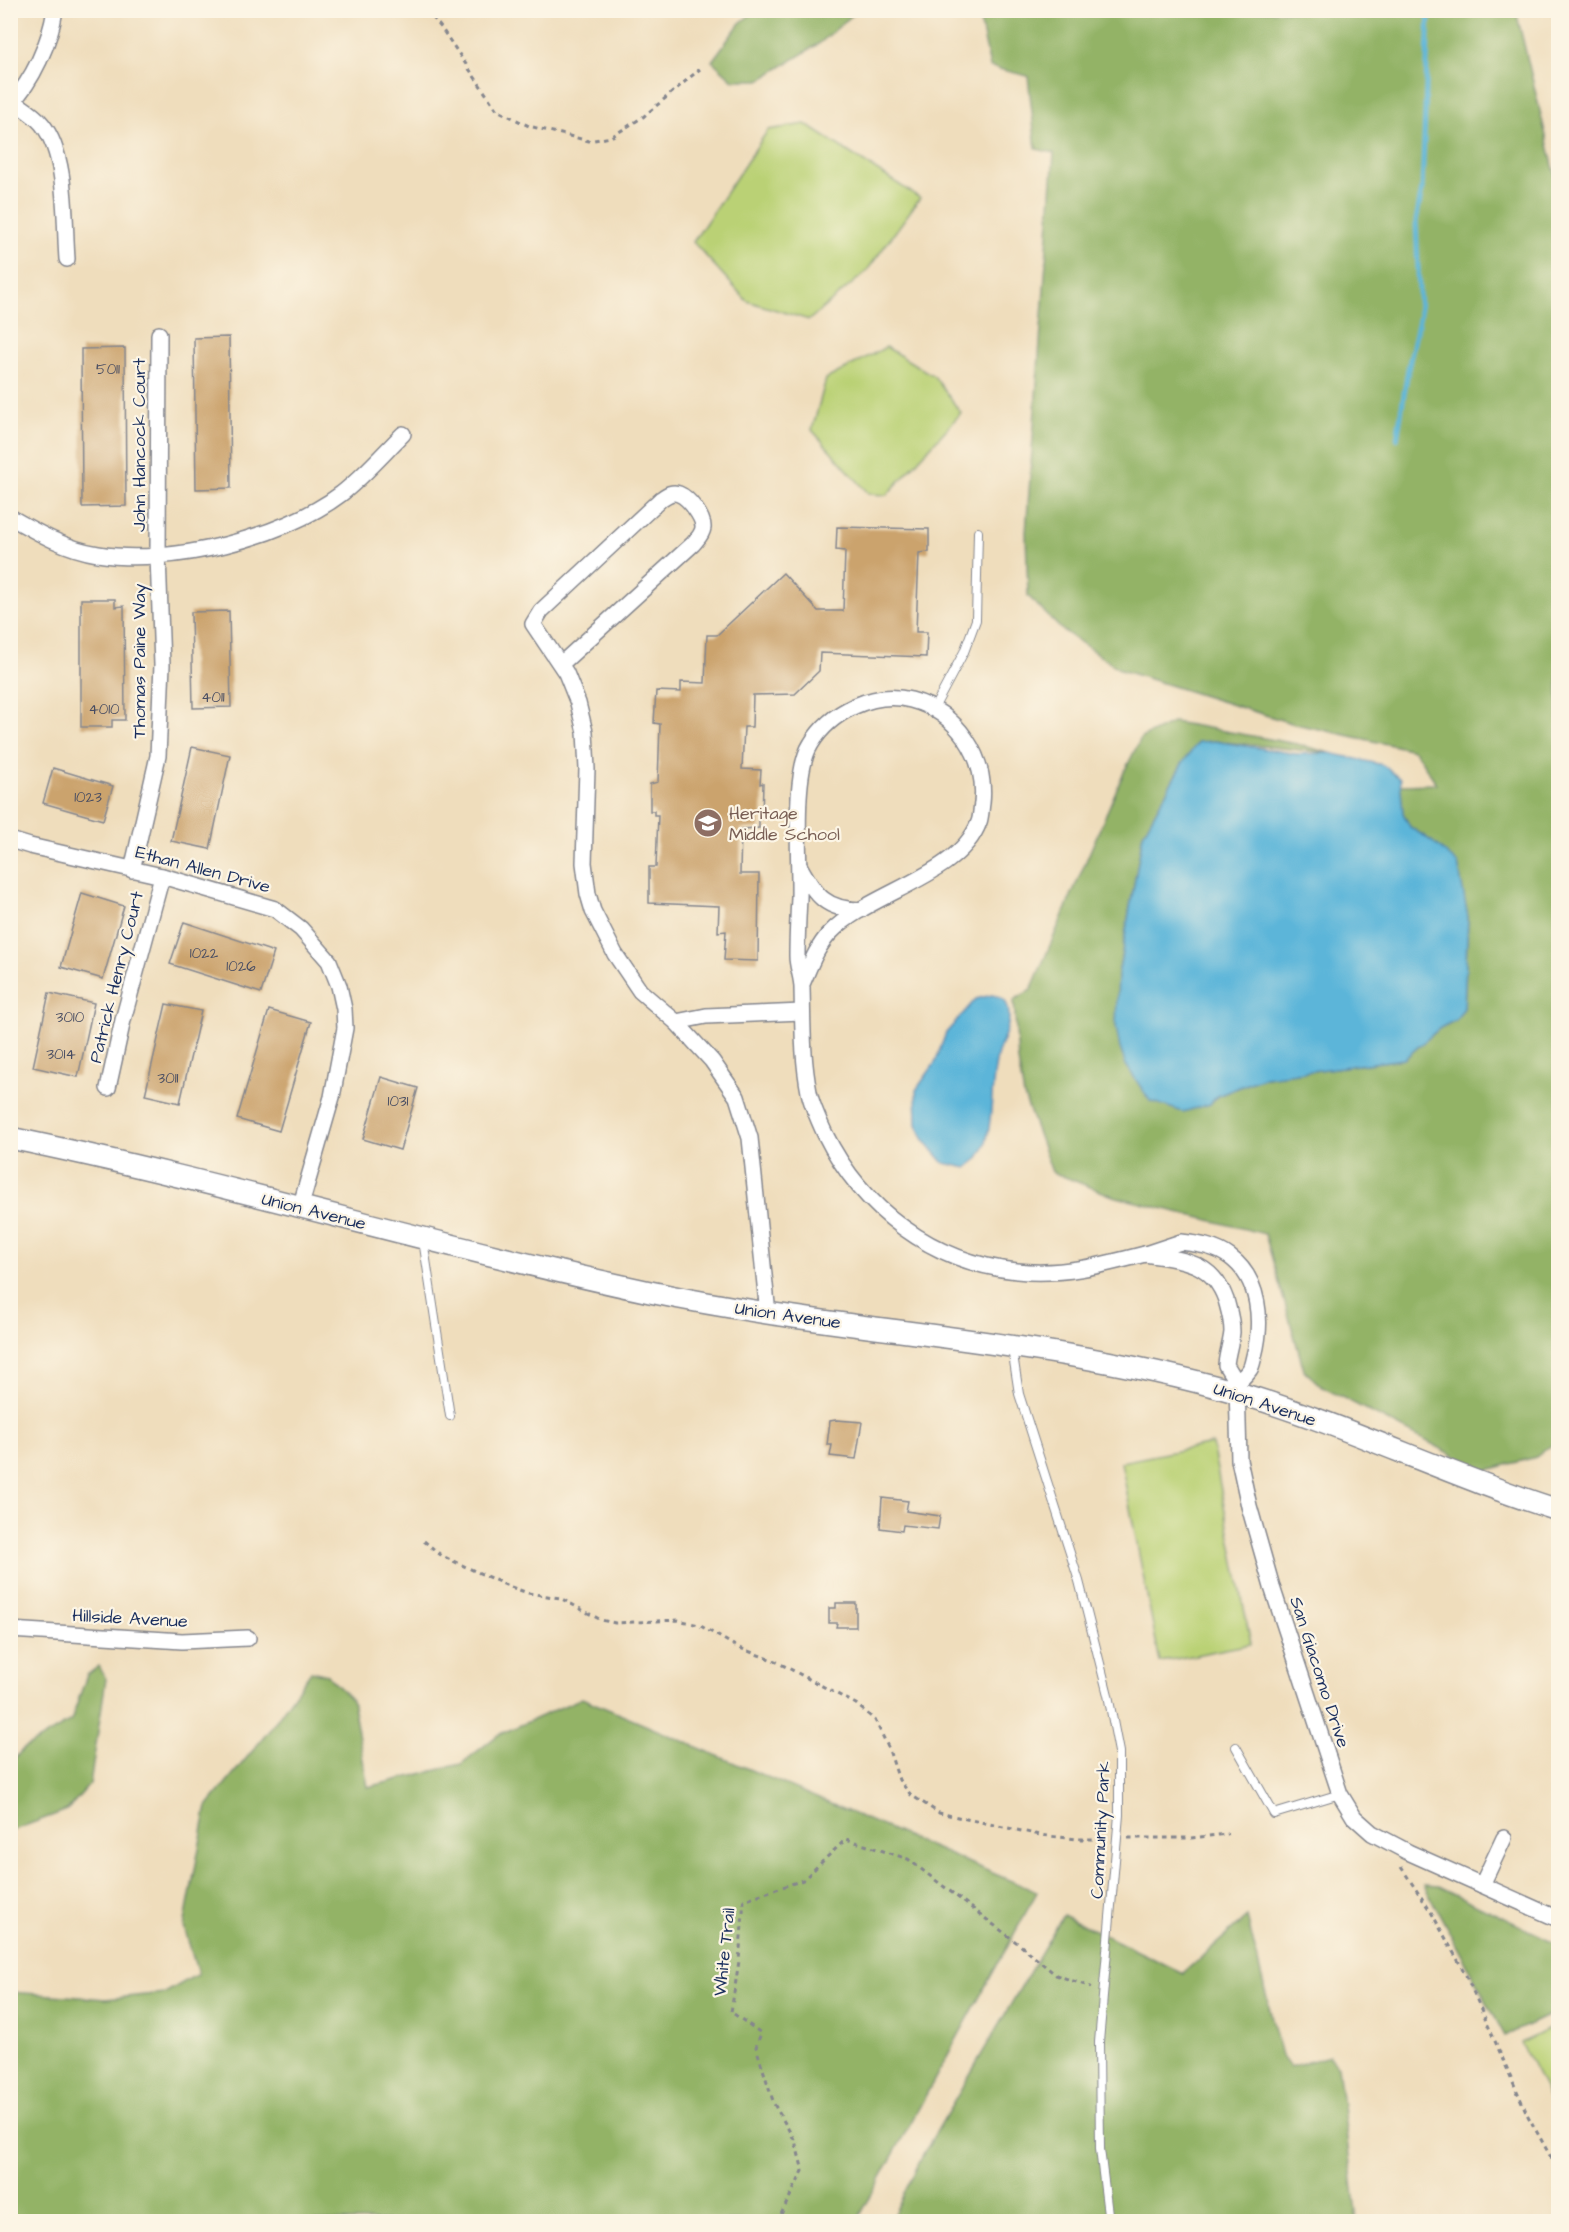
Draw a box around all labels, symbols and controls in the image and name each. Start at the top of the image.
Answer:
street label: John Hancock Court [127,357,152,532]
house number: 5011 [96,359,120,380]
street label: Thomas Paine Way [127,583,153,738]
house number: 4011 [201,687,225,708]
house number: 4010 [88,699,120,720]
house number: 1023 [74,787,102,808]
place label: Heritage Middle School [729,801,840,847]
school or university icon: Heritage Middle School [692,807,724,839]
street label: Ethan Allen Drive [133,839,273,900]
street label: Patrick Henry Court [83,888,151,1066]
house number: 1022 [190,943,219,964]
house number: 1026 [226,956,256,977]
house number: 3010 [56,1007,85,1028]
house number: 3014 [46,1044,76,1065]
house number: 3011 [158,1068,179,1089]
house number: 1031 [388,1091,409,1112]
street label: Union Avenue [259,1186,369,1237]
street label: Union Avenue [733,1296,843,1335]
street label: Union Avenue [1210,1376,1320,1433]
street label: San Giacomo Drive [1283,1593,1356,1751]
street label: Hillside Avenue [72,1603,189,1634]
street label: Community Park [1084,1761,1118,1900]
street label: White Trail [707,1907,742,1997]

